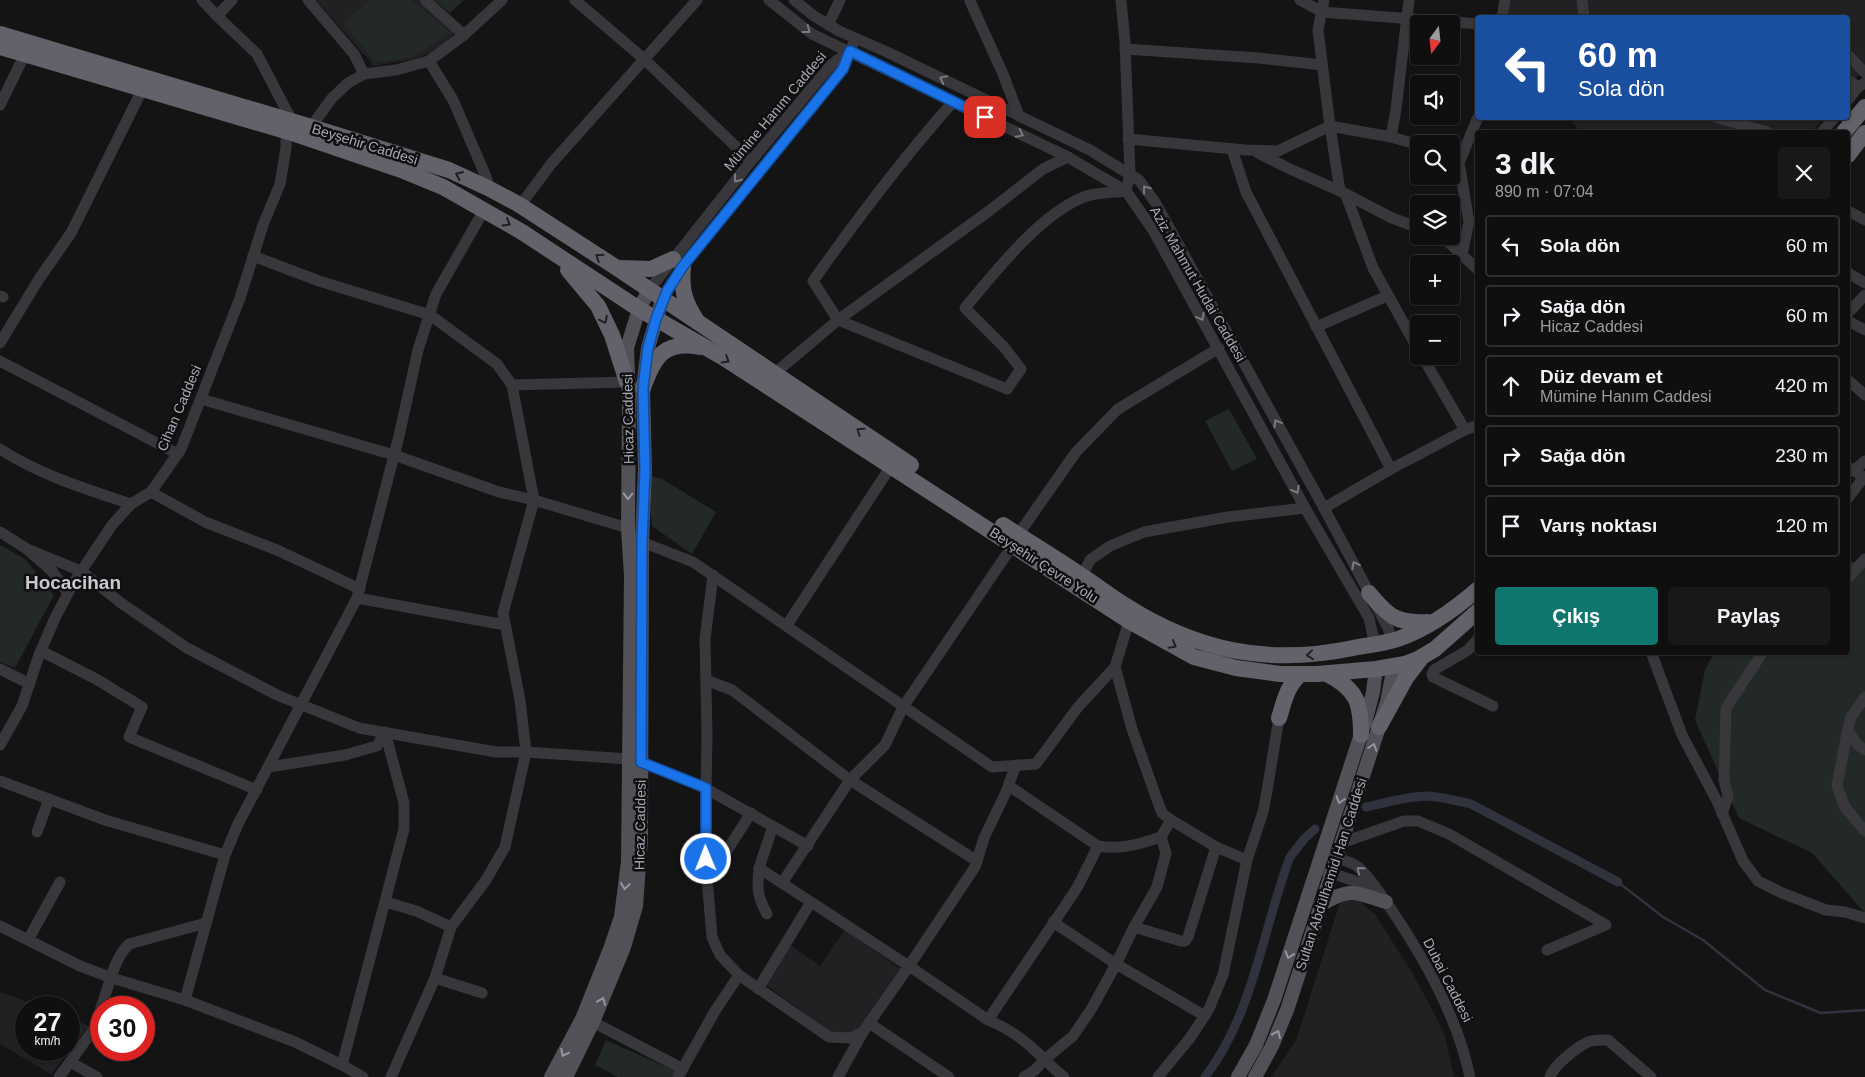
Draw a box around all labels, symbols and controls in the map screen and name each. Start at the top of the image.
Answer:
north arrow [1410,15,1460,65]
map controls [1410,15,1460,365]
one-way arrow [801,24,811,33]
icon: left [1495,35,1560,100]
text: 60 m [1578,35,1658,74]
street label: Mümine Hanım Caddesi [721,48,829,174]
one-way arrow [939,75,948,85]
button: sound [1410,75,1460,125]
text: Sola dön [1578,76,1665,101]
pin [964,96,1006,138]
icon: arrive [971,103,999,131]
street label: Beyşehir Caddesi [310,120,420,168]
one-way arrow [1015,127,1024,138]
button: search [1410,135,1460,185]
text: 3 dk [1495,147,1555,180]
button: close [1778,147,1830,199]
one-way arrow [455,170,464,181]
one-way arrow [735,173,743,182]
text: 890 m · 07:04 [1495,183,1594,200]
one-way arrow [1143,186,1152,195]
button: layers [1410,195,1460,245]
street label: Aziz Mahmut Hudai Caddesi [1147,204,1249,364]
one-way arrow [502,217,511,227]
icon: left [1497,232,1525,260]
text: Sola dön [1540,235,1620,256]
text: 60 m [1786,235,1828,256]
one-way arrow [596,253,605,263]
button: + [1410,255,1460,305]
text: Sağa dön [1540,296,1626,317]
icon: right [1497,302,1525,330]
text: 60 m [1786,305,1828,326]
one-way arrow [1195,311,1205,320]
one-way arrow [598,314,608,323]
button: − [1410,315,1460,365]
text: Hicaz Caddesi [1540,318,1643,335]
one-way arrow [721,353,730,363]
street label: Cihan Caddesi [154,363,204,453]
text: Düz devam et [1540,366,1662,387]
icon: ahead [1497,372,1525,400]
street label: Hicaz Caddesi [619,374,637,464]
text: 420 m [1775,375,1828,396]
text: Mümine Hanım Caddesi [1540,388,1712,405]
one-way arrow [1273,419,1283,428]
one-way arrow [856,428,865,437]
icon: right [1497,442,1525,470]
text: Sağa dön [1540,445,1626,466]
text: 230 m [1775,445,1828,466]
one-way arrow [1290,485,1300,494]
one-way arrow [623,492,633,500]
icon: arrive [1497,512,1525,540]
text: Varış noktası [1540,515,1657,536]
text: 120 m [1775,515,1828,536]
street label: Beyşehir Çevre Yolu [987,524,1101,606]
one-way arrow [1351,562,1361,571]
district label: Hocacihan [25,572,121,593]
button: Çıkış [1495,587,1658,645]
button: Paylaş [1668,587,1830,645]
one-way arrow [1168,639,1177,649]
one-way arrow [1305,649,1313,660]
one-way arrow [1367,743,1377,751]
street label: Sultan Abdülhamid Han Caddesi [1292,776,1370,972]
street label: Hicaz Caddesi [631,780,649,870]
one-way arrow [1335,796,1345,804]
position arrow [679,832,731,884]
one-way arrow [1357,867,1366,875]
one-way arrow [620,882,631,890]
street label: Dubai Caddesi [1420,935,1476,1025]
one-way arrow [1285,950,1295,958]
speed limit sign: 30 [90,996,155,1061]
one-way arrow [595,997,606,1006]
text: 27 [34,1008,61,1036]
one-way arrow [1272,1030,1282,1038]
text: km/h [34,1034,61,1048]
one-way arrow [560,1048,570,1057]

